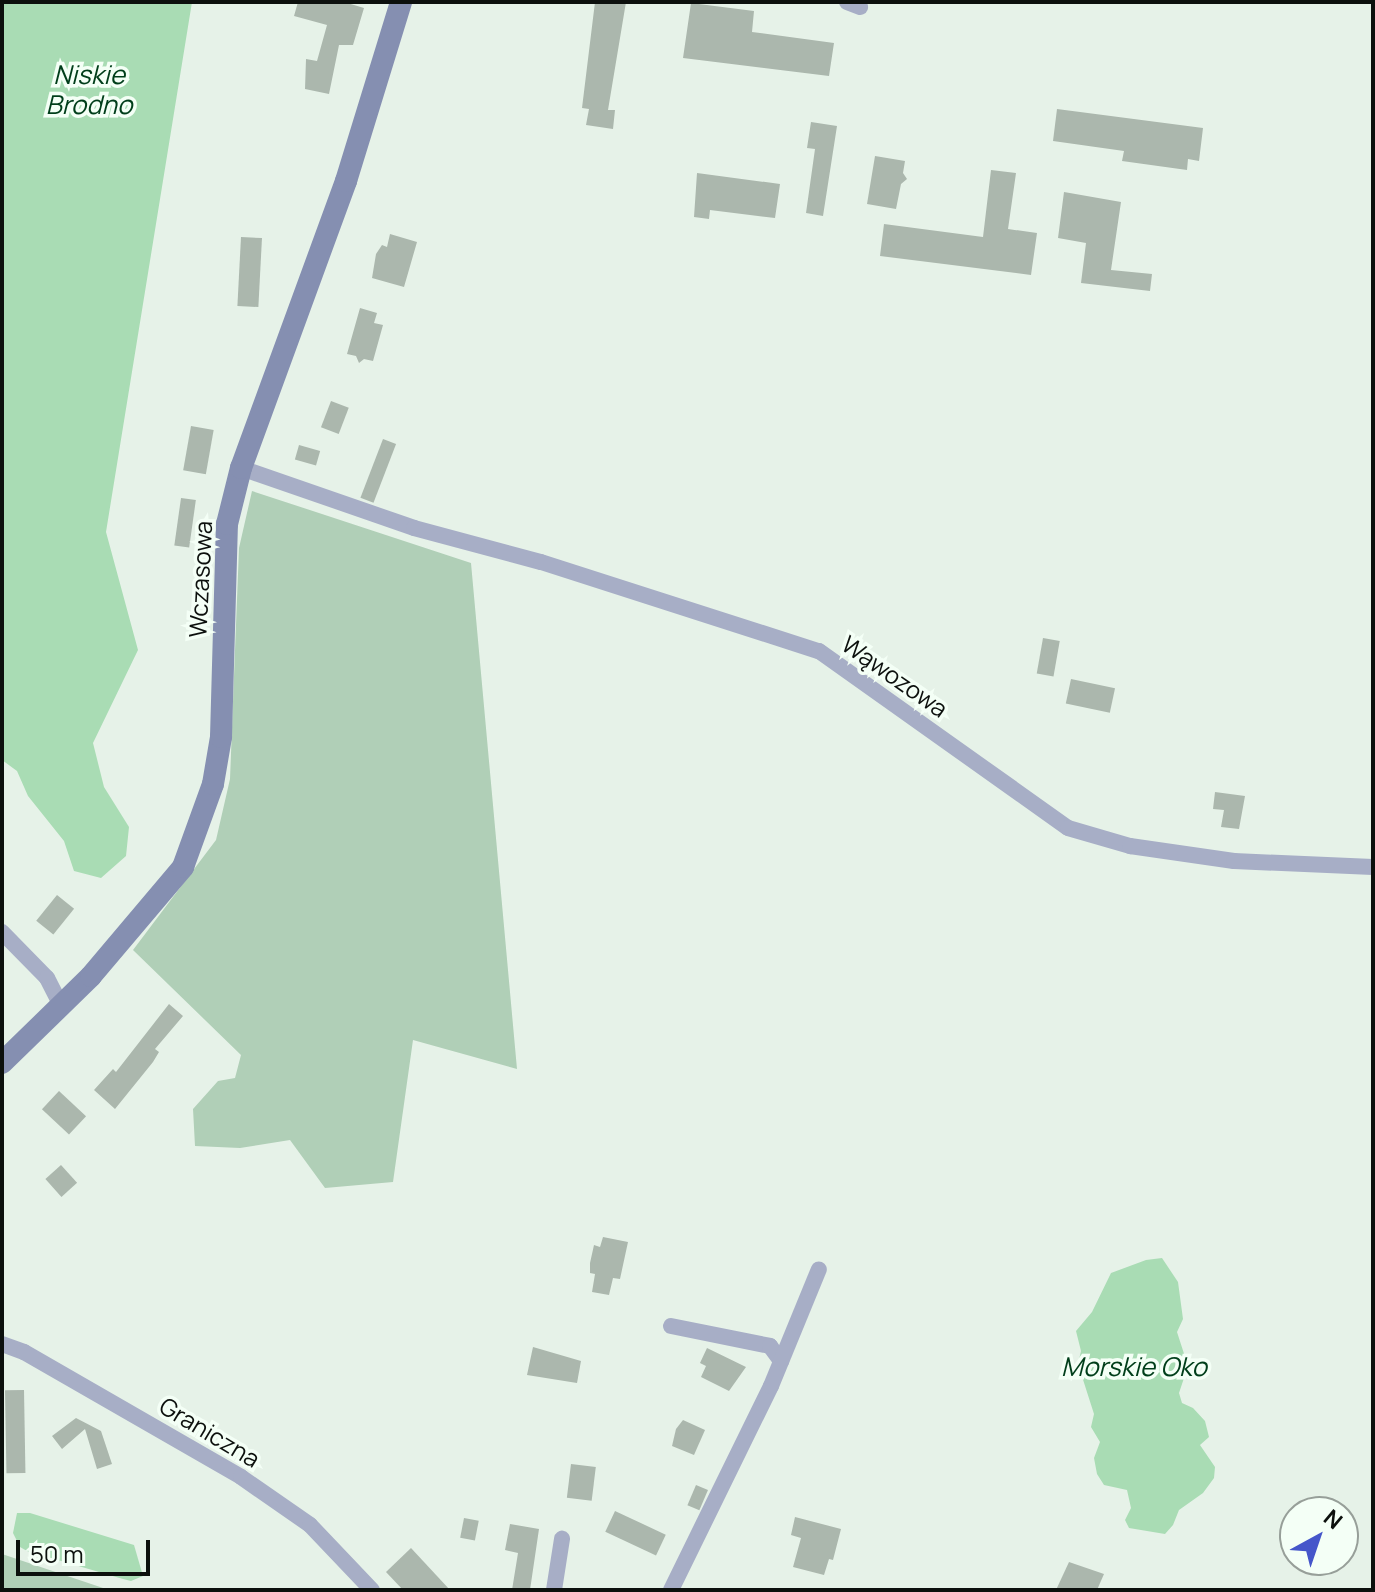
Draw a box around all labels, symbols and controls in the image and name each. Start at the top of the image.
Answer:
water label: Niskie Brodno [46,59,132,120]
street label: Wczasowa [183,520,217,638]
street label: Wąwozowa [837,629,953,723]
water label: Morskie Oko [1061,1351,1207,1383]
street label: Graniczna [155,1391,265,1473]
north arrow [1279,1496,1359,1576]
text: N [1317,1503,1349,1536]
scale bar [20,1524,154,1574]
text: 50 m [30,1537,84,1570]

